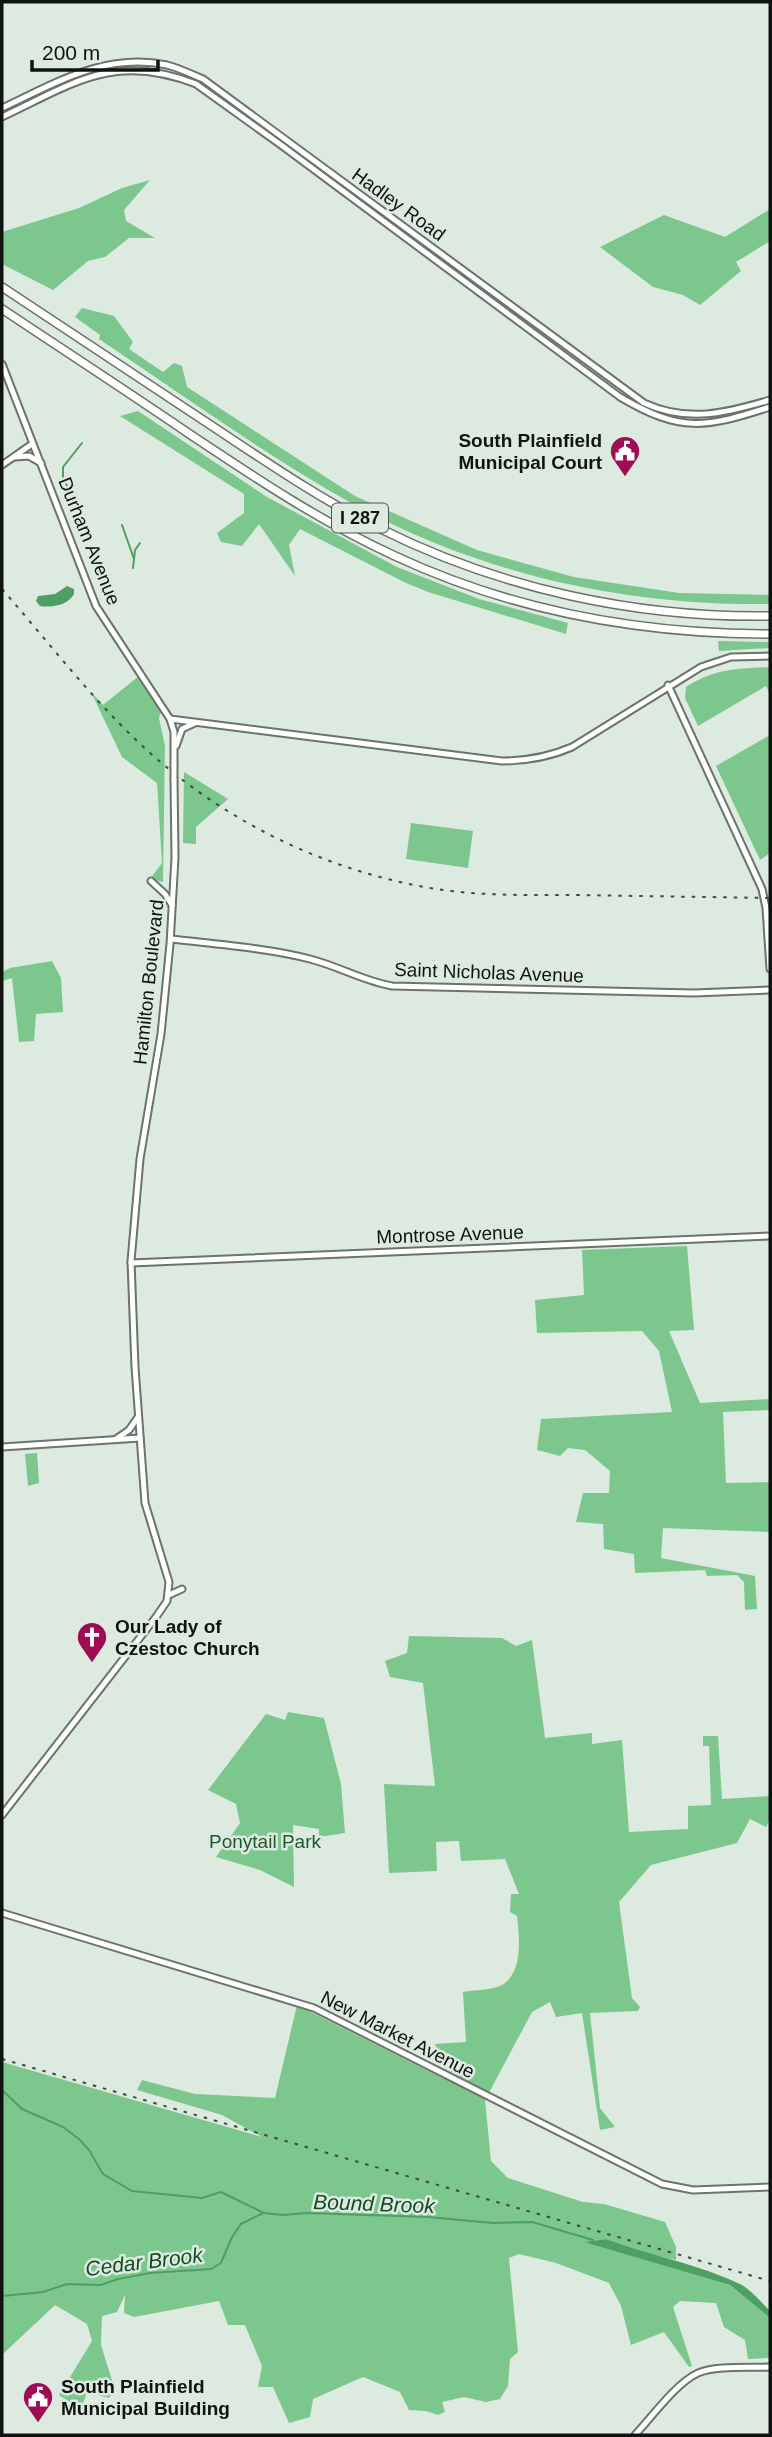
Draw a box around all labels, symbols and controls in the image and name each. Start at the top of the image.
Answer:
scale bar [32,28,158,72]
text: 200 m [42,41,100,64]
street label: Hadley Road [348,164,449,245]
place label: South Plainfield Municipal Court [458,430,603,473]
public building icon: South Plainfield Municipal Court [608,434,642,478]
street label: Durham Avenue [54,474,125,608]
road number: I 287 [332,504,388,532]
street label: Hamilton Boulevard [129,899,168,1066]
street label: Saint Nicholas Avenue [394,959,584,986]
street label: Montrose Avenue [376,1221,524,1248]
place label: Our Lady of Czestoc Church [115,1616,260,1659]
church icon: Our Lady of Czestoc Church [75,1620,109,1664]
park label: Ponytail Park [209,1831,321,1852]
street label: New Market Avenue [317,1987,478,2082]
water label: Bound Brook [313,2190,437,2217]
water label: Cedar Brook [84,2243,205,2280]
place label: South Plainfield Municipal Building [61,2376,230,2419]
public building icon: South Plainfield Municipal Building [21,2380,55,2424]

